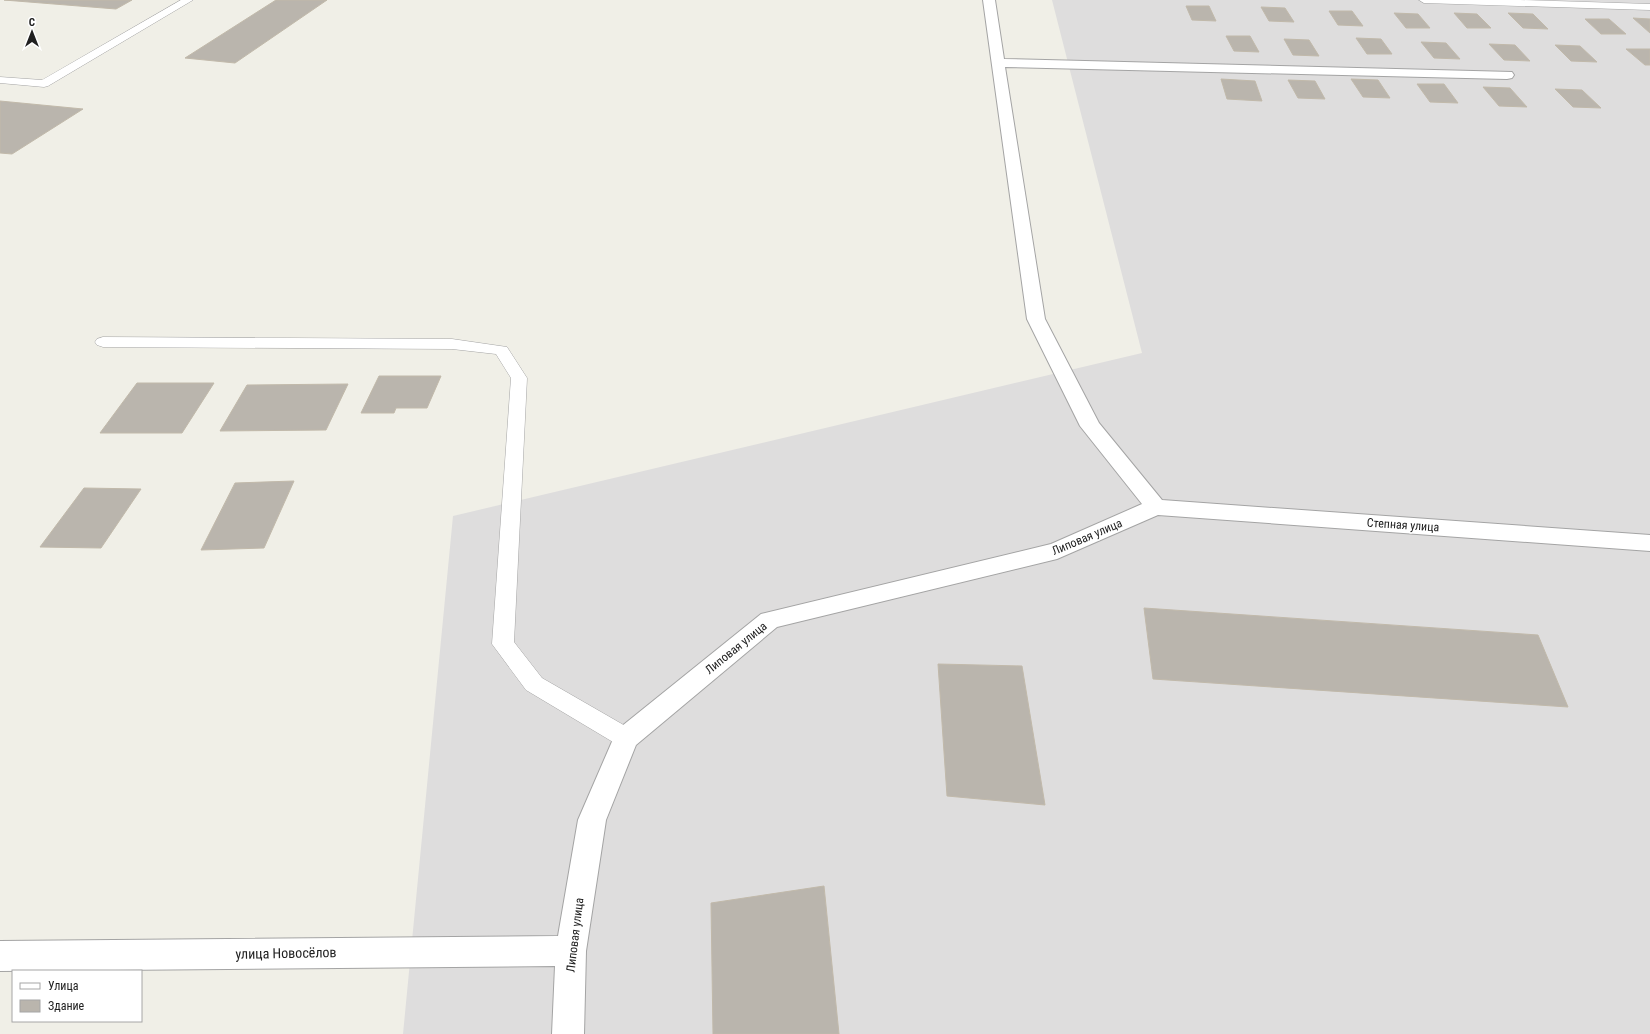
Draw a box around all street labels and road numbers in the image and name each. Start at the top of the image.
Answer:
street label: Степная улица [1366,515,1440,535]
street label: Липовая улица [1050,516,1124,558]
street label: Липовая улица [702,619,770,677]
street label: Липовая улица [563,897,587,973]
street label: улица Новосёлов [235,944,337,962]

